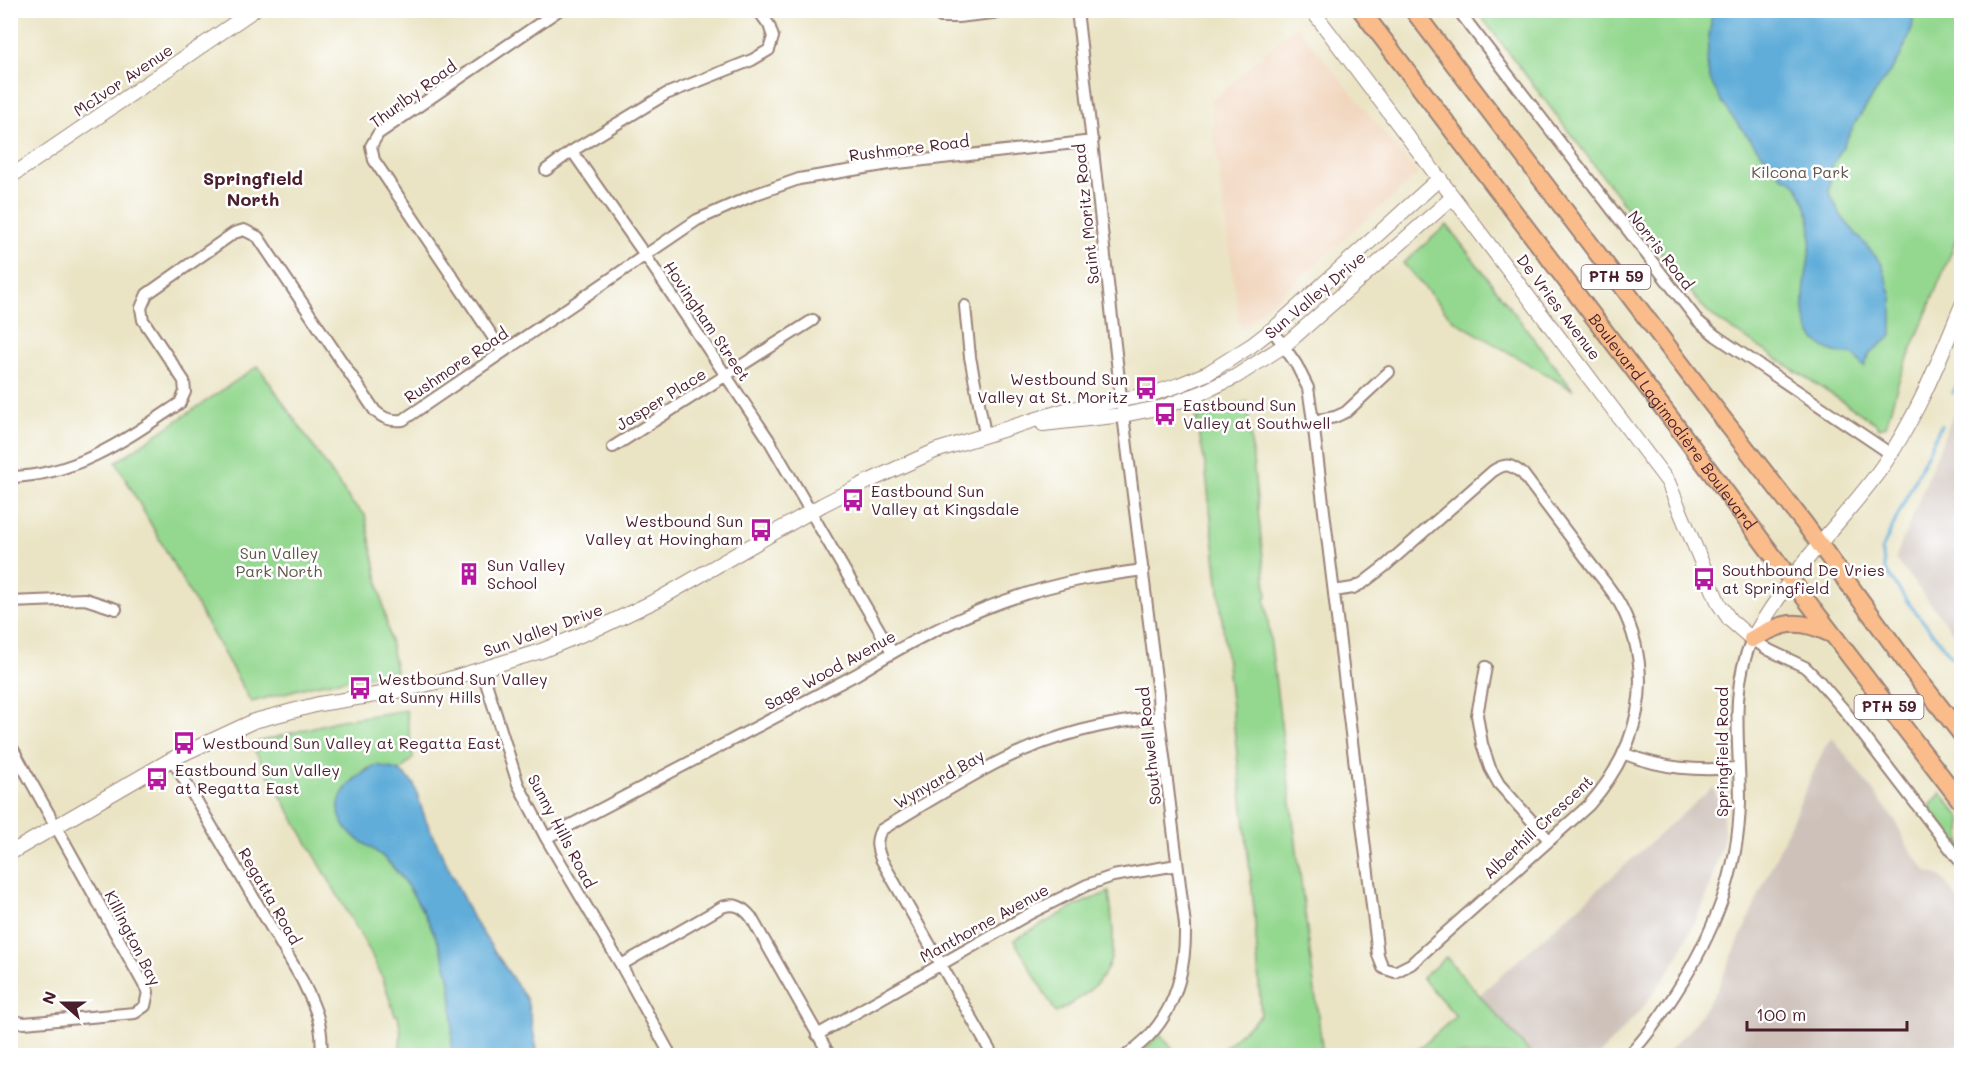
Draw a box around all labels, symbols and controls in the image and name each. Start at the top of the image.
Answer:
street label: McIvor Avenue [69,39,177,121]
street label: Thurlby Road [365,55,460,132]
street label: Rushmore Road [848,130,970,165]
street label: Saint Moritz Road [1068,143,1103,285]
park label: Kilcona Park [1751,161,1849,182]
district label: Springfield North [203,166,303,211]
street label: Norris Road [1624,206,1699,294]
street label: Sun Valley Drive [1260,246,1370,343]
street label: De Vries Avenue [1513,250,1606,364]
street label: Hovingham Street [660,257,755,385]
road number: PTH 59 [1582,265,1650,289]
street label: Boulevard Lagimodière Boulevard [1585,309,1761,534]
street label: Rushmore Road [400,322,512,407]
street label: Jasper Place [612,363,710,435]
place label: Westbound Sun Valley at St. Moritz [977,368,1128,407]
bus stop icon: Westbound Sun Valley at St. Moritz [1133,375,1159,401]
place label: Eastbound Sun Valley at Southwell [1183,394,1330,433]
bus stop icon: Eastbound Sun Valley at Southwell [1152,401,1178,427]
place label: Eastbound Sun Valley at Kingsdale [871,480,1019,519]
bus stop icon: Eastbound Sun Valley at Kingsdale [840,487,866,513]
place label: Westbound Sun Valley at Hovingham [585,510,743,549]
bus stop icon: Westbound Sun Valley at Hovingham [748,517,774,543]
park label: Sun Valley Park North [236,542,322,581]
place label: Sun Valley School [487,554,565,593]
place label: Southbound De Vries at Springfield [1722,559,1885,598]
building icon: Sun Valley School [456,561,482,587]
bus stop icon: Southbound De Vries at Springfield [1691,566,1717,592]
street label: Sun Valley Drive [480,598,605,661]
street label: Sage Wood Avenue [760,625,899,714]
place label: Westbound Sun Valley at Sunny Hills [378,668,548,707]
bus stop icon: Westbound Sun Valley at Sunny Hills [347,675,373,701]
street label: Southwell Road [1132,686,1165,806]
street label: Springfield Road [1711,687,1732,817]
road number: PTH 59 [1854,695,1924,719]
bus stop icon: Westbound Sun Valley at Regatta East [171,730,197,756]
place label: Westbound Sun Valley at Regatta East [202,732,501,753]
street label: Wynyard Bay [890,744,988,813]
place label: Eastbound Sun Valley at Regatta East [175,759,340,798]
bus stop icon: Eastbound Sun Valley at Regatta East [144,766,170,792]
street label: Sunny Hills Road [524,770,601,891]
street label: Alberhill Crescent [1478,770,1597,883]
street label: Regatta Road [234,844,307,948]
street label: Manthorne Avenue [916,878,1052,967]
street label: Killington Bay [100,886,167,989]
north arrow [33,973,93,1033]
text: N [37,988,61,1007]
scale bar [1747,994,1908,1032]
text: 100 m [1756,1002,1806,1026]

